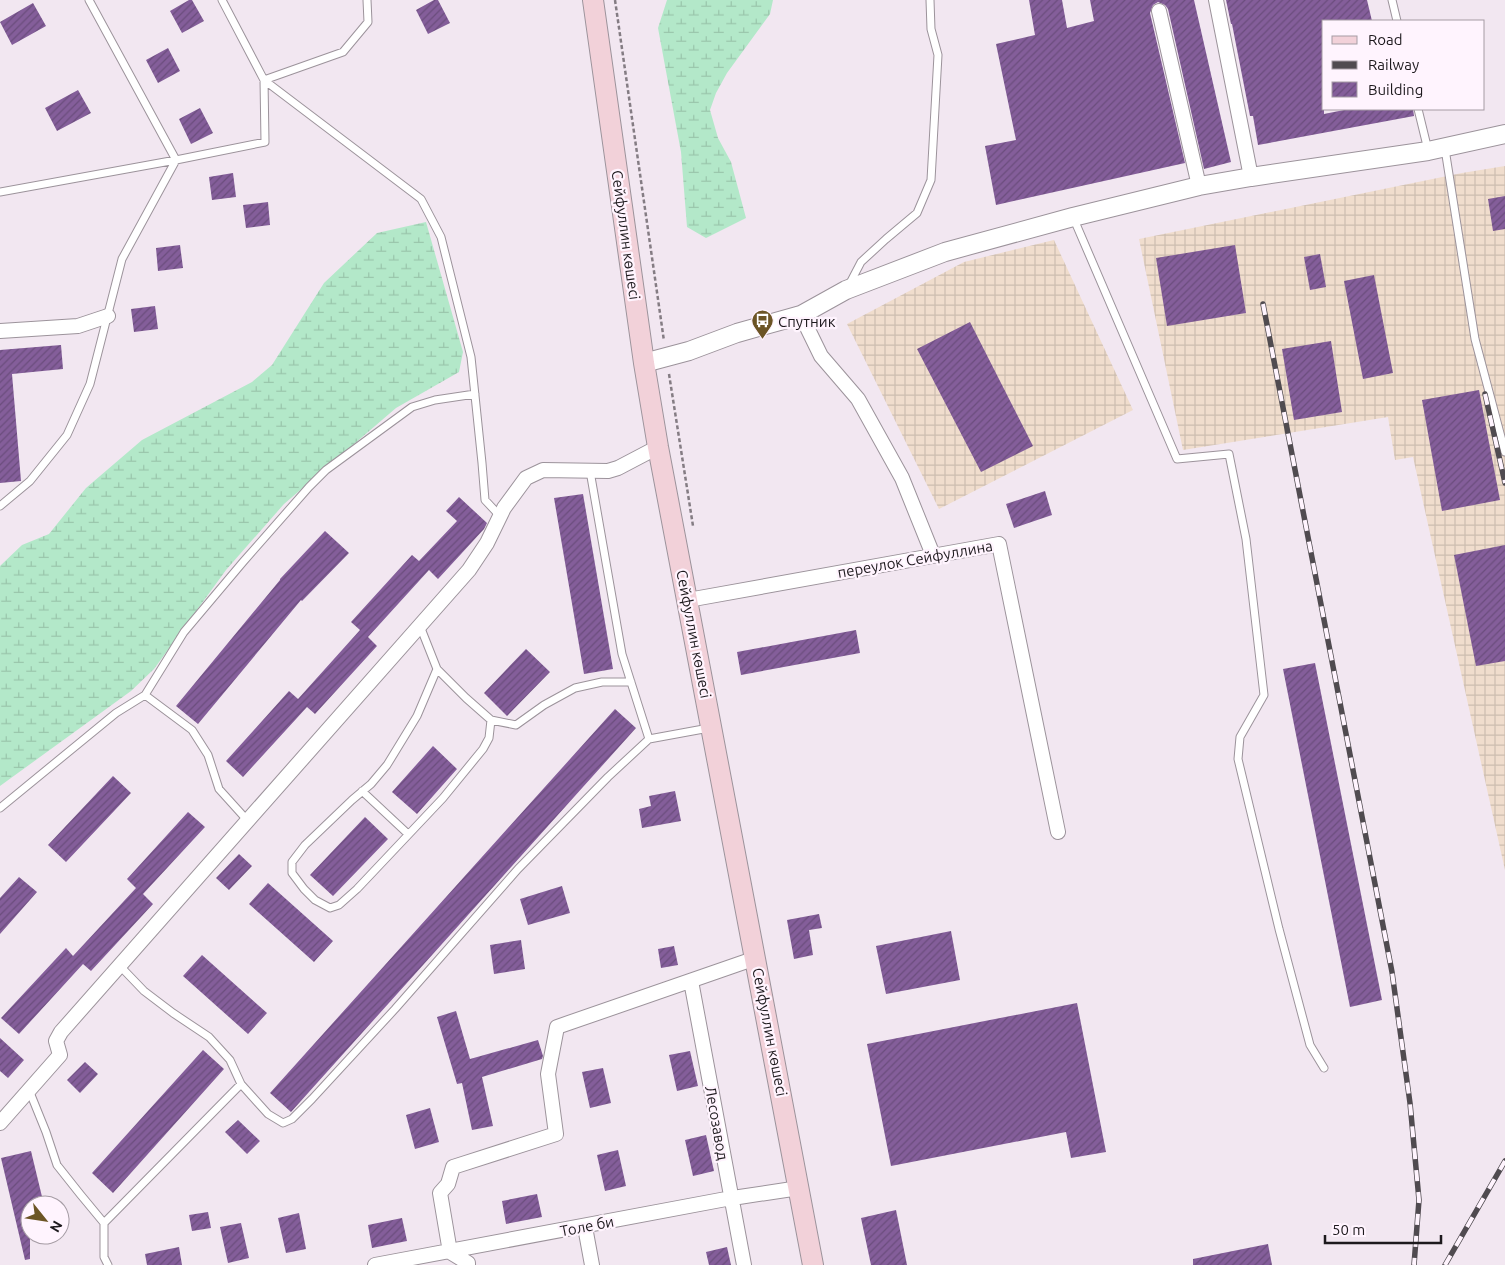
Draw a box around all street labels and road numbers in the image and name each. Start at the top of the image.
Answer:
street label: Сейфуллин көшесі [608,169,644,301]
street label: переулок Сейфуллина [836,537,994,581]
street label: Сейфуллин көшесі [673,568,715,700]
street label: Сейфуллин көшесі [749,966,791,1098]
street label: Лесозавод [702,1085,732,1162]
street label: Толе би [559,1212,615,1240]

